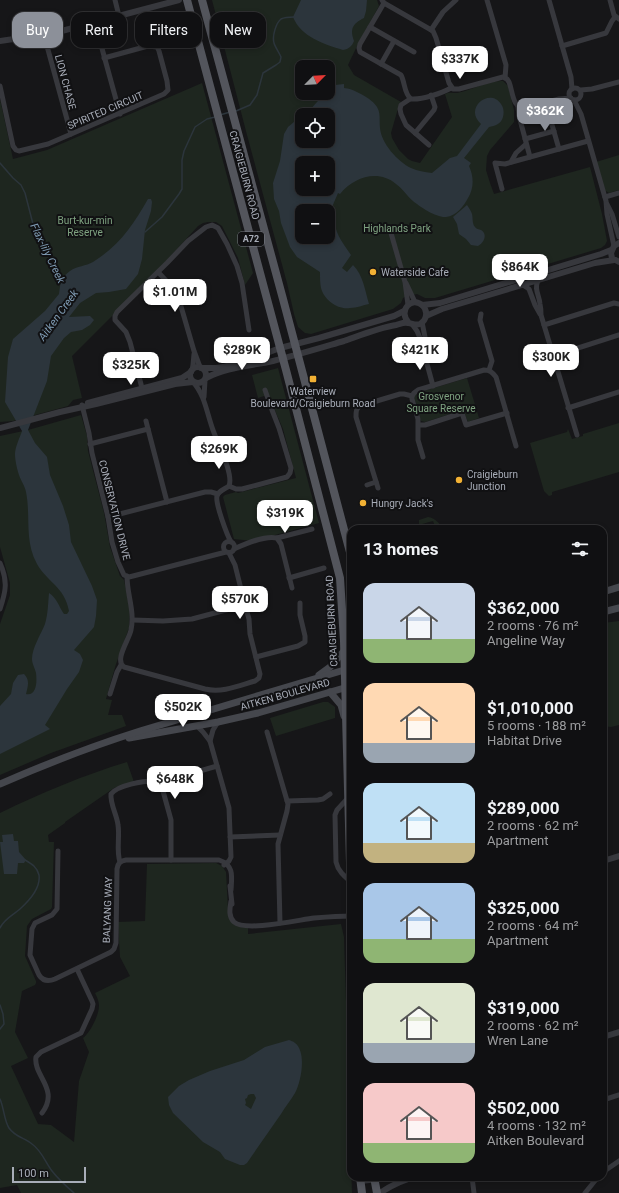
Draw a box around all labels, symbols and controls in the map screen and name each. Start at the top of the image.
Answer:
chip: Buy [12,12,63,48]
chip: Rent [71,12,127,48]
chip: Filters [135,12,202,48]
chip: New [210,12,266,48]
pin: $337K [432,46,488,80]
text: $337K [441,51,479,66]
street label: LION CHASE [53,53,78,111]
north arrow [295,60,335,100]
map controls [295,60,335,244]
street label: SPIRITED CIRCUIT [66,89,145,131]
pin: $362K [517,98,573,132]
text: $362K [526,103,564,118]
button: locate [295,108,335,148]
street label: CRAIGIEBURN ROAD [227,129,262,221]
button: + [295,156,335,196]
button: − [295,204,335,244]
park label: Burt-kur-min Reserve [58,215,112,238]
water label: Flax-lily Creek [27,221,68,286]
park label: Highlands Park [363,223,432,234]
road number: A72 [238,232,264,246]
pin: $864K [492,254,548,288]
text: $864K [501,259,539,274]
marker: Waterside Cafe [368,267,378,277]
place label: Waterside Cafe [381,267,449,278]
pin: $1.01M [142,279,208,313]
text: $1.01M [153,284,198,299]
water label: Aitken Creek [35,287,82,344]
pin: $289K [214,337,270,371]
pin: $421K [392,337,448,371]
text: $289K [223,342,261,357]
text: $421K [401,342,439,357]
pin: $300K [523,344,579,378]
text: $300K [532,349,570,364]
pin: $325K [103,352,159,386]
text: $325K [112,357,150,372]
marker: Waterview Boulevard/Craigieburn Road [308,374,318,384]
place label: Waterview Boulevard/Craigieburn Road [251,386,375,409]
park label: Grosvenor Square Reserve [406,391,476,414]
pin: $269K [191,436,247,470]
text: $269K [200,441,238,456]
street label: CONSERVATION DRIVE [97,459,132,562]
place label: Craigieburn Junction [467,469,518,492]
marker: Craigieburn Junction [454,475,464,485]
marker: Hungry Jack's [358,498,368,508]
place label: Hungry Jack's [371,498,433,509]
pin: $319K [257,500,313,534]
text: $319K [266,505,304,520]
icon: filters [569,538,591,560]
text: 13 homes [363,539,439,559]
street label: CRAIGIEBURN ROAD [324,575,339,667]
pin: $570K [212,586,268,620]
text: $570K [221,591,259,606]
text: $362,000 [487,598,559,618]
icon: home [395,599,443,647]
text: 2 rooms · 76 m² [487,618,579,633]
text: Angeline Way [487,633,565,648]
street label: AITKEN BOULEVARD [239,676,331,713]
pin: $502K [155,694,211,728]
text: $1,010,000 [487,698,573,718]
text: $502K [164,699,202,714]
icon: home [395,699,443,747]
text: 5 rooms · 188 m² [487,718,586,733]
text: Habitat Drive [487,733,562,748]
pin: $648K [147,766,203,800]
text: $648K [156,771,194,786]
text: $289,000 [487,798,559,818]
icon: home [395,799,443,847]
text: 2 rooms · 62 m² [487,818,579,833]
text: Apartment [487,833,549,848]
street label: BALYANG WAY [101,877,114,943]
text: $325,000 [487,898,559,918]
icon: home [395,899,443,947]
text: 2 rooms · 64 m² [487,918,579,933]
text: Apartment [487,933,549,948]
text: $319,000 [487,998,559,1018]
icon: home [395,999,443,1047]
text: 2 rooms · 62 m² [487,1018,579,1033]
text: Wren Lane [487,1033,548,1048]
text: $502,000 [487,1098,559,1118]
icon: home [395,1099,443,1147]
text: 4 rooms · 132 m² [487,1118,586,1133]
text: Aitken Boulevard [487,1133,584,1148]
scale bar [12,1165,86,1184]
text: 100 m [18,1167,49,1180]

